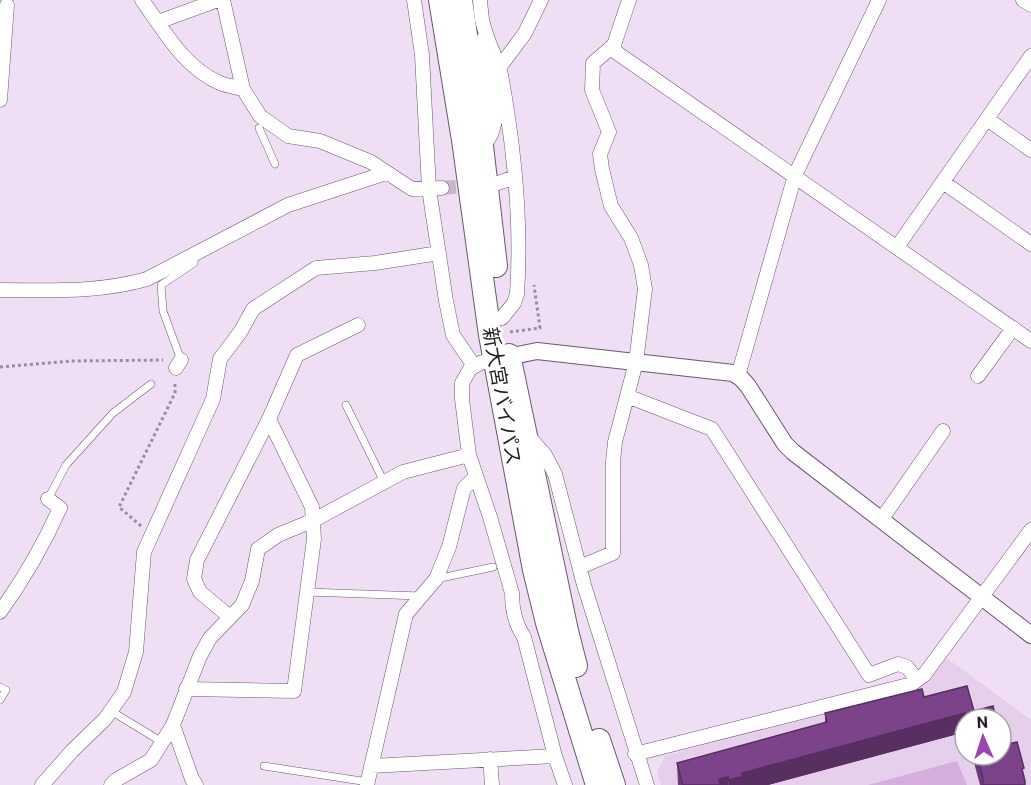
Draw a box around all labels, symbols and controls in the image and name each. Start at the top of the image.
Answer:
street label: 新大宮バイパス [478,325,526,467]
north arrow [953,707,1013,767]
text: N [976,713,988,732]

